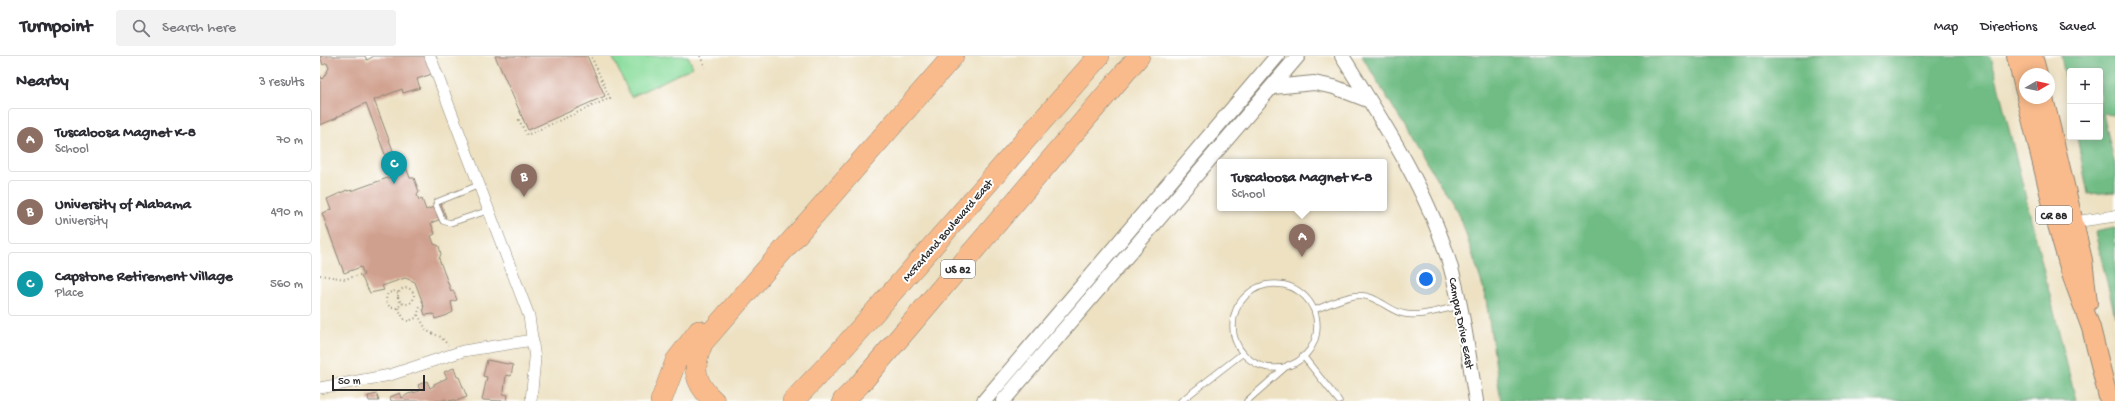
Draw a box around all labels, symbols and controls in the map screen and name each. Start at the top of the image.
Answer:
search box [116,10,396,46]
text: Turnpoint [20,16,92,39]
icon: search [130,17,152,39]
text: Search here [162,19,236,37]
text: Map [1934,19,1958,36]
text: Directions [1980,19,2037,36]
text: Saved [2059,19,2095,36]
north arrow [2019,68,2055,104]
map controls [2067,68,2103,140]
button: + [2067,68,2103,104]
text: Nearby [16,72,69,92]
text: 3 results [259,75,304,90]
button: − [2067,104,2103,140]
text: Tuscaloosa Magnet K-8 [55,124,196,142]
text: A [26,133,34,148]
text: 70 m [277,133,303,148]
text: School [55,142,89,157]
pin: C [381,151,407,184]
popup [1217,159,1387,211]
pin: B [511,164,537,197]
text: Tuscaloosa Magnet K-8 [1231,169,1373,187]
street label: McFarland Boulevard East [900,177,997,285]
text: School [1231,187,1265,202]
text: University of Alabama [55,196,191,214]
text: B [27,205,33,220]
text: 490 m [271,205,303,220]
road number: CR 88 [2036,206,2072,224]
text: University [55,214,108,229]
pin: A [1289,224,1315,257]
road number: US 82 [941,260,975,278]
text: Capstone Retirement Village [55,268,233,286]
your location [1416,269,1436,289]
street label: Campus Drive East [1444,276,1476,371]
text: C [26,277,34,292]
text: 560 m [270,277,303,292]
text: Place [55,286,83,301]
scale bar [332,373,425,392]
text: 50 m [338,376,360,388]

